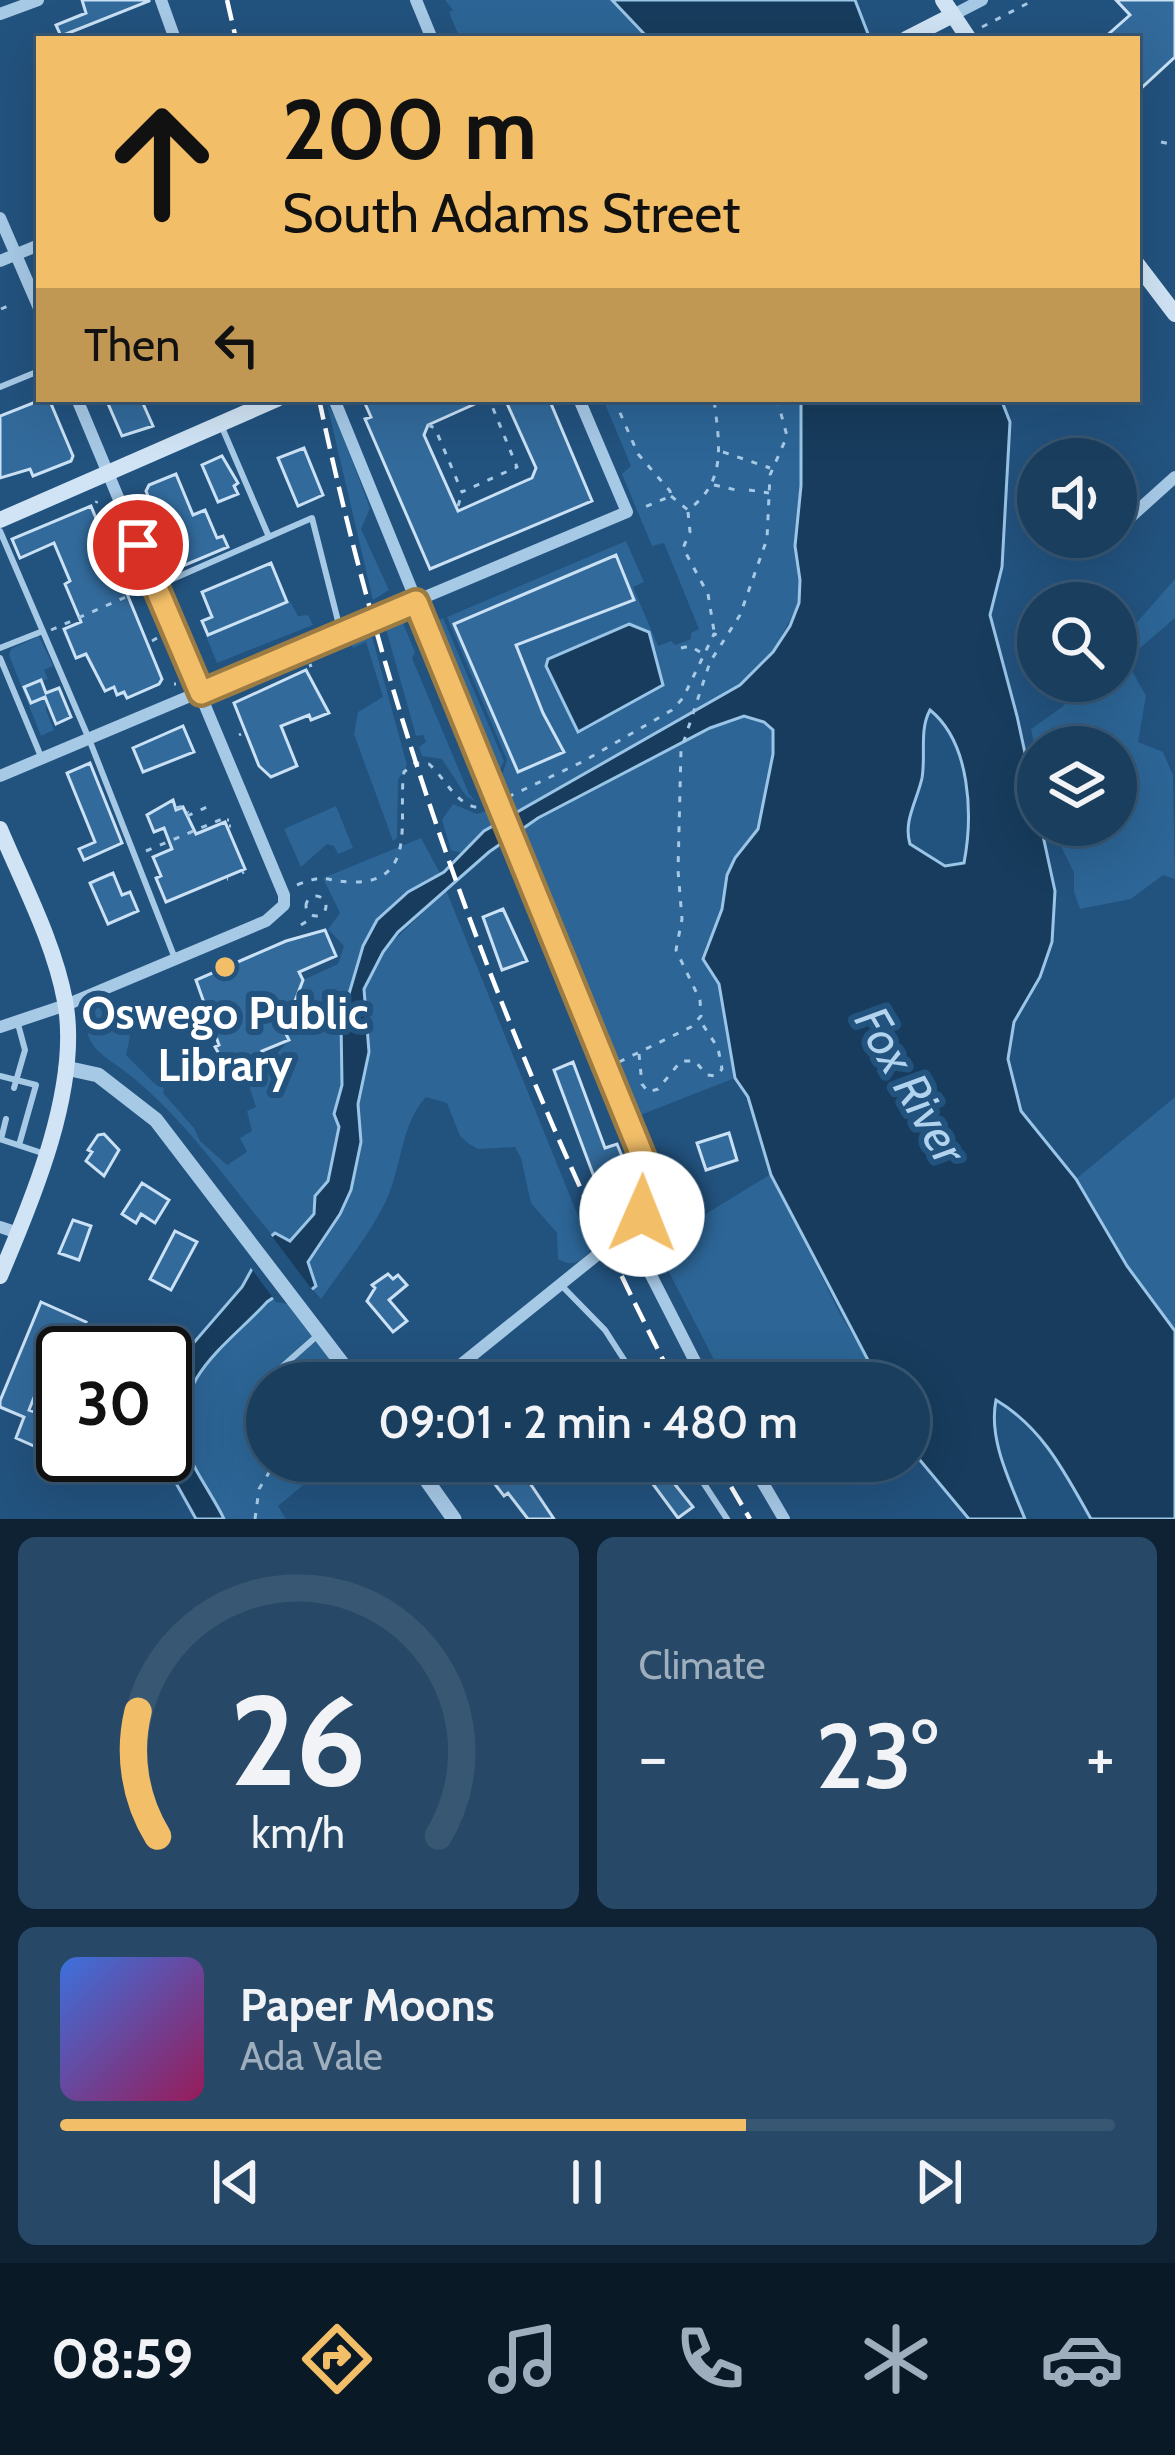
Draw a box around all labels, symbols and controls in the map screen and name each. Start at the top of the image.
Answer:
text: 200 m [282,78,537,180]
icon: ahead [84,84,240,240]
text: South Adams Street [282,180,740,246]
icon: left [204,312,270,378]
text: Then [84,318,180,372]
map controls [1017,438,1137,846]
button: sound [1017,438,1137,558]
pin [87,494,189,596]
icon: arrive [105,512,171,578]
button: search [1017,582,1137,702]
button: layers [1017,726,1137,846]
marker: Oswego Public Library [212,954,238,980]
place label: Oswego Public Library [82,986,368,1092]
water label: Fox River [843,996,980,1176]
position arrow [579,1151,705,1277]
speed limit sign: 30 [36,1326,192,1482]
text: 09:01 · 2 min · 480 m [378,1395,798,1449]
text: Climate [639,1641,765,1689]
text: 26 [230,1665,366,1816]
text: 23° [816,1701,938,1811]
text: − [639,1716,668,1797]
text: + [1086,1716,1115,1797]
text: km/h [251,1807,345,1859]
text: Paper Moons [240,1978,495,2032]
text: Ada Vale [240,2032,383,2080]
icon: previous [203,2149,269,2215]
icon: pause [554,2149,620,2215]
icon: next [906,2149,972,2215]
icon: directions [295,2317,379,2401]
icon: music [481,2317,565,2401]
icon: phone [668,2317,752,2401]
icon: climate [854,2317,938,2401]
icon: car [1040,2317,1124,2401]
text: 08:59 [51,2326,193,2392]

